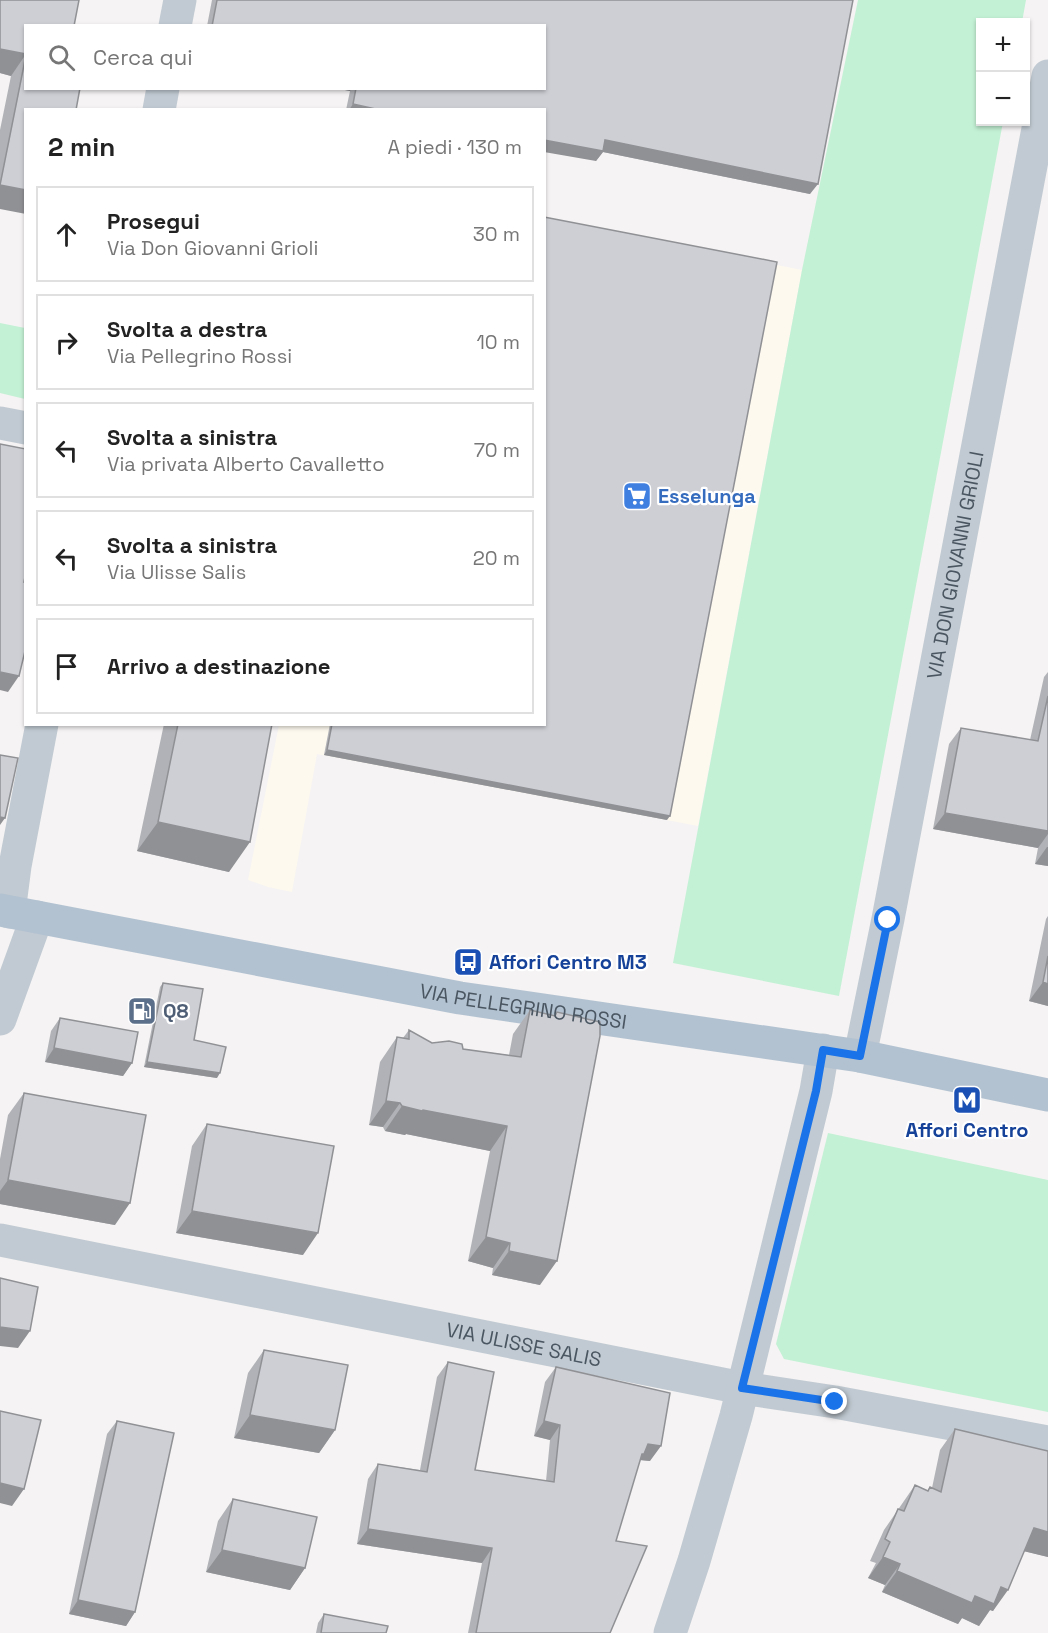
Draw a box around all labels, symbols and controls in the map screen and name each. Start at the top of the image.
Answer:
map controls [976,18,1030,126]
button: + [976,18,1030,72]
search box [24,24,546,90]
icon: search [45,41,78,74]
text: Cerca qui [93,43,193,71]
button: − [976,72,1030,126]
text: 2 min [48,130,115,164]
text: A piedi · 130 m [388,134,522,160]
text: Prosegui [107,207,200,235]
icon: ahead [50,218,83,251]
text: 30 m [473,221,520,247]
text: Via Don Giovanni Grioli [107,235,318,261]
text: Svolta a destra [107,315,267,343]
icon: right [50,326,83,359]
text: 10 m [476,329,520,355]
text: Via Pellegrino Rossi [107,343,292,369]
text: Svolta a sinistra [107,423,277,451]
icon: left [50,434,83,467]
text: 70 m [474,437,520,463]
street label: VIA DON GIOVANNI GRIOLI [921,449,990,681]
text: Via privata Alberto Cavalletto [107,451,385,477]
supermarket icon: Esselunga [621,480,653,512]
place label: Esselunga [658,483,756,509]
text: Svolta a sinistra [107,531,277,559]
icon: left [50,542,83,575]
text: 20 m [473,545,520,571]
text: Via Ulisse Salis [107,559,246,585]
icon: arrive [50,650,83,683]
text: Arrivo a destinazione [107,652,330,680]
route start [874,906,900,932]
bus stop icon: Affori Centro M3 [452,946,484,978]
place label: Affori Centro M3 [489,949,647,975]
street label: VIA PELLEGRINO ROSSI [417,978,628,1035]
fuel station icon: Q8 [126,995,158,1027]
place label: Q8 [163,998,189,1024]
metro station icon: Affori Centro [951,1084,983,1116]
place label: Affori Centro [905,1117,1029,1143]
street label: VIA ULISSE SALIS [444,1316,604,1373]
route end [821,1388,847,1414]

